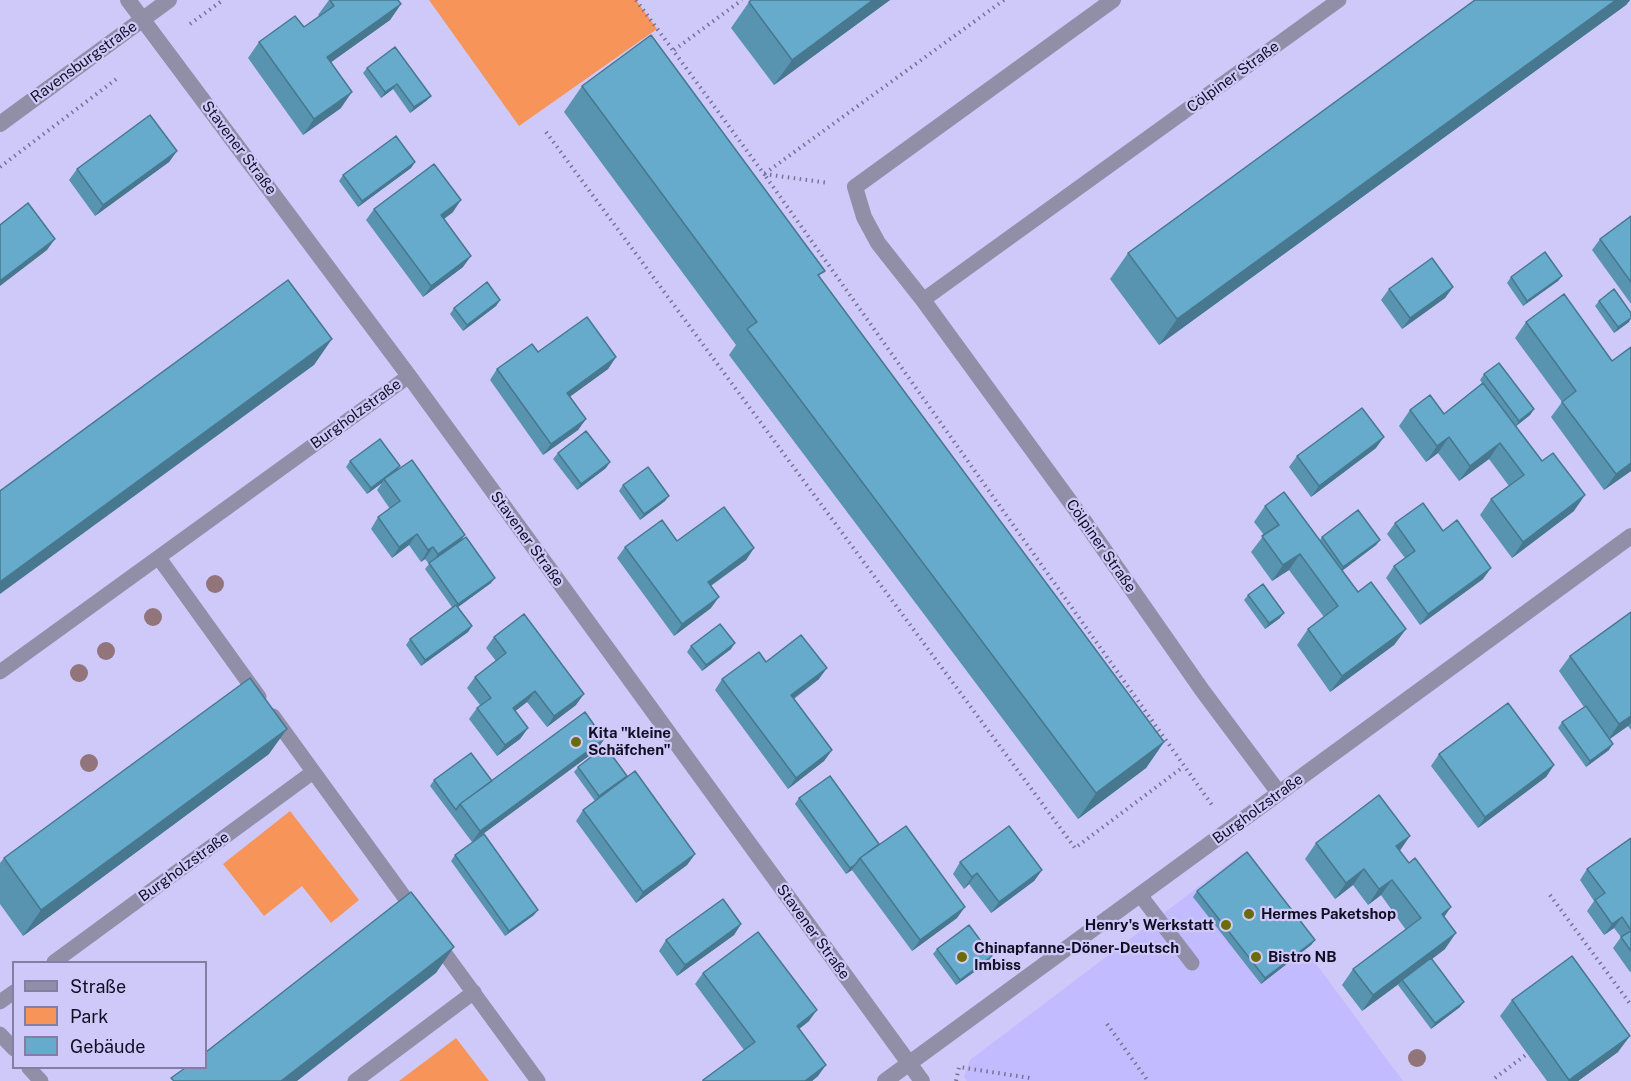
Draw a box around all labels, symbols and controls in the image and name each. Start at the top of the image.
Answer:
street label: Ravensburgstraße [27,17,141,107]
street label: Cölpiner Straße [1183,38,1283,116]
street label: Stavener Straße [198,97,280,199]
street label: Burgholzstraße [307,375,405,453]
street label: Stavener Straße [487,488,567,590]
street label: Cölpiner Straße [1062,496,1140,596]
place label: Kita "kleine Schäfchen" [588,724,671,759]
marker: Kita "kleine Schäfchen" [569,735,583,749]
street label: Burgholzstraße [1209,770,1307,848]
street label: Burgholzstraße [135,828,233,906]
street label: Stavener Straße [773,881,853,983]
place label: Hermes Paketshop [1261,905,1396,923]
marker: Hermes Paketshop [1242,907,1256,921]
place label: Henry's Werkstatt [1085,916,1214,934]
marker: Henry's Werkstatt [1219,918,1233,932]
place label: Chinapfanne-Döner-Deutsch Imbiss [974,939,1179,974]
place label: Bistro NB [1268,948,1337,966]
marker: Chinapfanne-Döner-Deutsch Imbiss [955,950,969,964]
marker: Bistro NB [1249,950,1263,964]
legend [12,961,207,1069]
text: Straße [70,976,126,997]
text: Park [70,1006,108,1027]
text: Gebäude [70,1036,145,1057]

